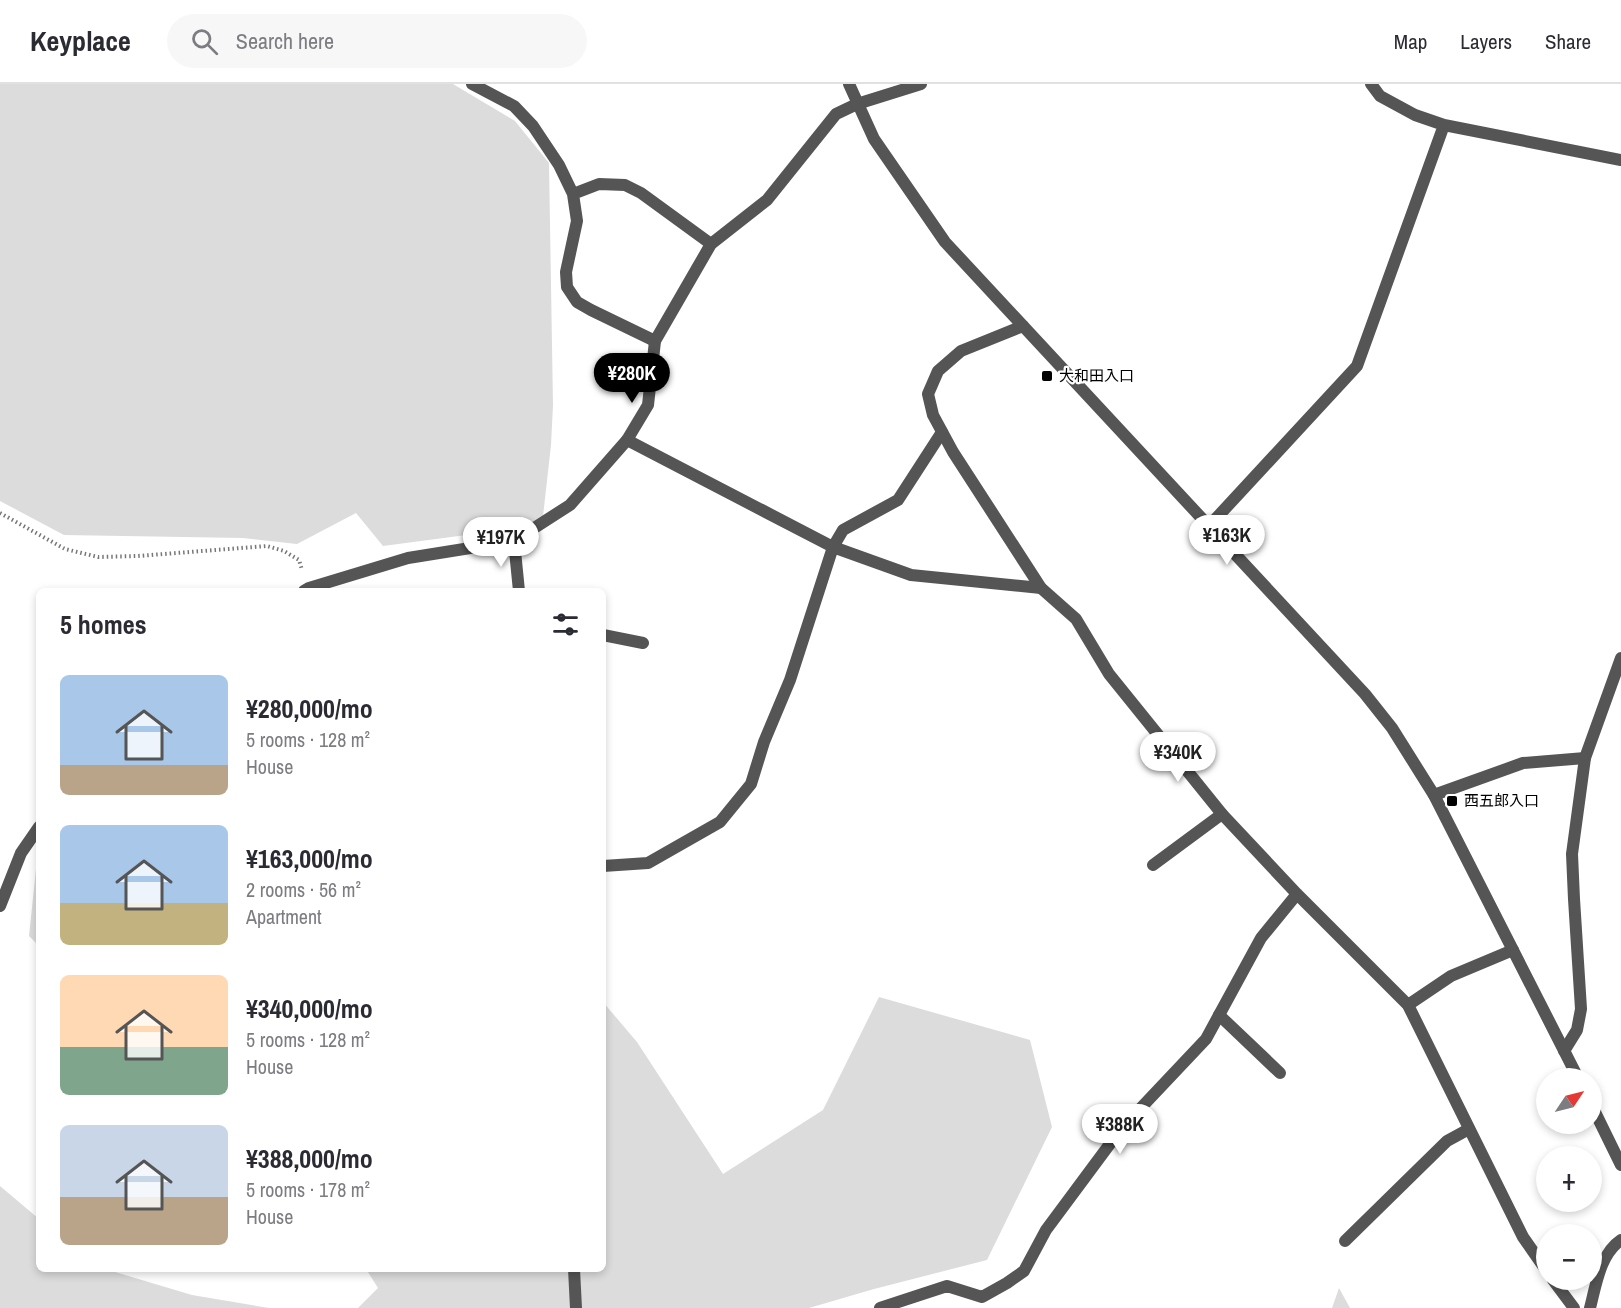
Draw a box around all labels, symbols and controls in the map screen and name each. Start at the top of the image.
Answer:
search box [167,14,587,68]
text: Keyplace [30,22,131,60]
icon: search [188,25,221,58]
text: Search here [236,26,334,56]
text: Map [1394,27,1427,56]
text: Layers [1460,27,1512,56]
text: Share [1545,27,1591,56]
pin: ¥280K [590,353,674,404]
text: ¥280K [608,359,656,386]
place label: 大和田入口 [1059,365,1134,386]
marker: 大和田入口 [1040,369,1054,383]
pin: ¥163K [1185,515,1269,566]
pin: ¥197K [459,517,543,568]
text: ¥163K [1203,521,1251,548]
text: ¥197K [477,523,525,550]
text: 5 homes [60,607,147,642]
icon: filters [549,608,582,641]
text: ¥280,000/mo [246,691,373,726]
icon: home [108,699,180,771]
text: 5 rooms · 128 m² [246,726,370,753]
pin: ¥340K [1136,732,1220,783]
text: ¥340K [1154,738,1202,765]
text: House [246,753,293,780]
place label: 西五郎入口 [1464,790,1539,811]
marker: 西五郎入口 [1445,794,1459,808]
text: ¥163,000/mo [246,841,373,876]
icon: home [108,849,180,921]
text: 2 rooms · 56 m² [246,876,361,903]
text: Apartment [246,903,322,930]
text: ¥340,000/mo [246,991,373,1026]
icon: home [108,999,180,1071]
text: 5 rooms · 128 m² [246,1026,370,1053]
text: House [246,1053,293,1080]
north arrow [1536,1068,1602,1134]
map controls [1536,1068,1602,1290]
pin: ¥388K [1078,1104,1162,1155]
text: ¥388K [1096,1110,1144,1137]
text: ¥388,000/mo [246,1141,373,1176]
button: + [1536,1146,1602,1212]
icon: home [108,1149,180,1221]
text: 5 rooms · 178 m² [246,1176,370,1203]
text: House [246,1203,293,1230]
button: − [1536,1224,1602,1290]

